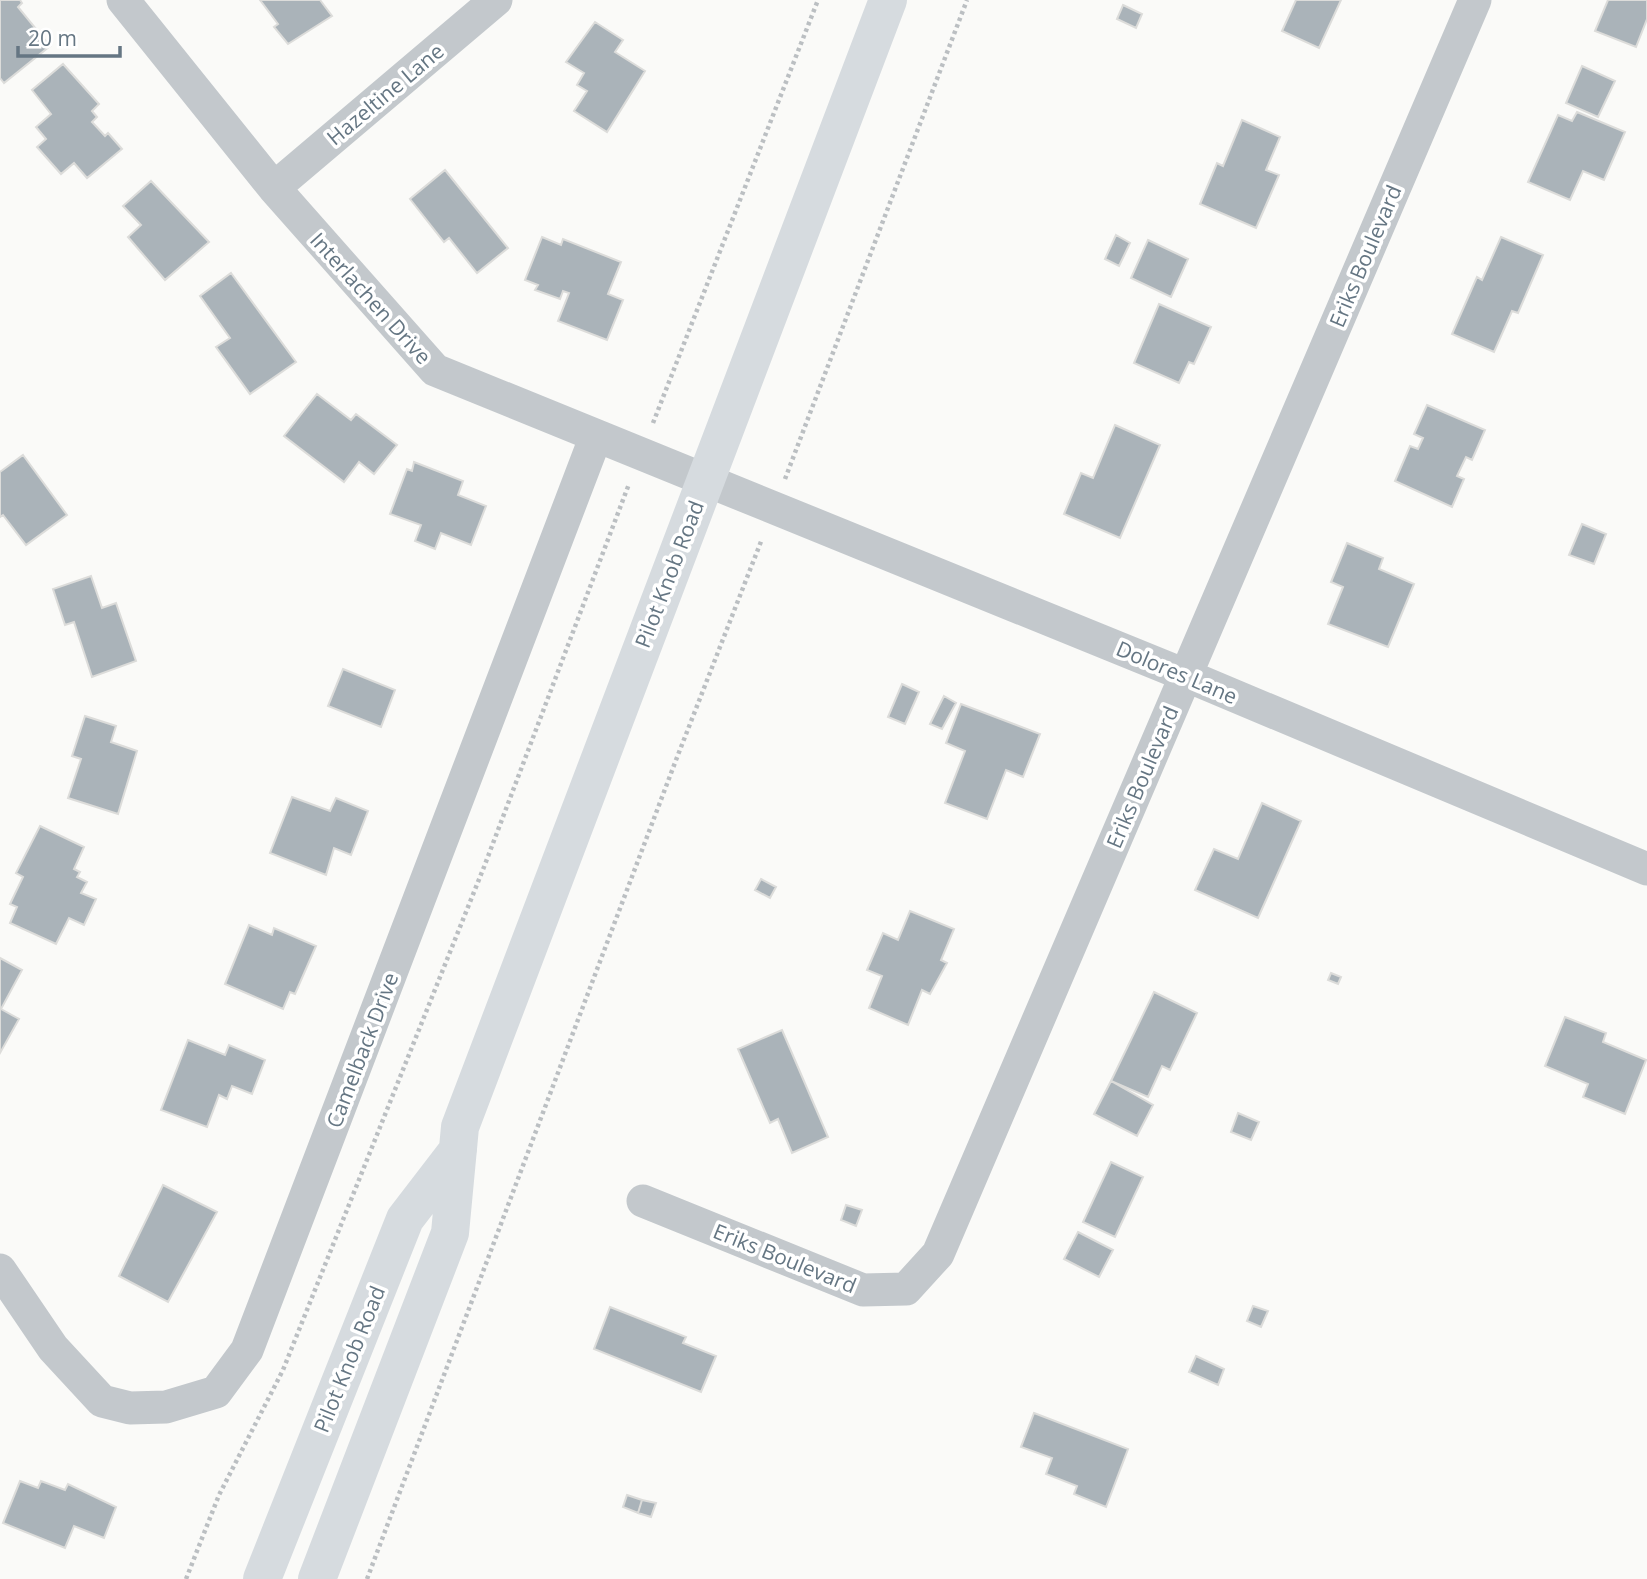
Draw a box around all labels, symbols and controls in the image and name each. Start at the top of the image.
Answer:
scale bar [18,14,119,58]
text: 20 m [28,24,77,52]
street label: Hazeltine Lane [321,37,449,151]
street label: Eriks Boulevard [1322,181,1408,331]
street label: Interlachen Drive [304,226,438,370]
street label: Pilot Knob Road [628,496,710,652]
street label: Dolores Lane [1112,634,1242,710]
street label: Eriks Boulevard [1099,702,1185,852]
street label: Camelback Drive [320,968,404,1132]
street label: Eriks Boulevard [709,1217,861,1299]
street label: Pilot Knob Road [307,1282,391,1436]

